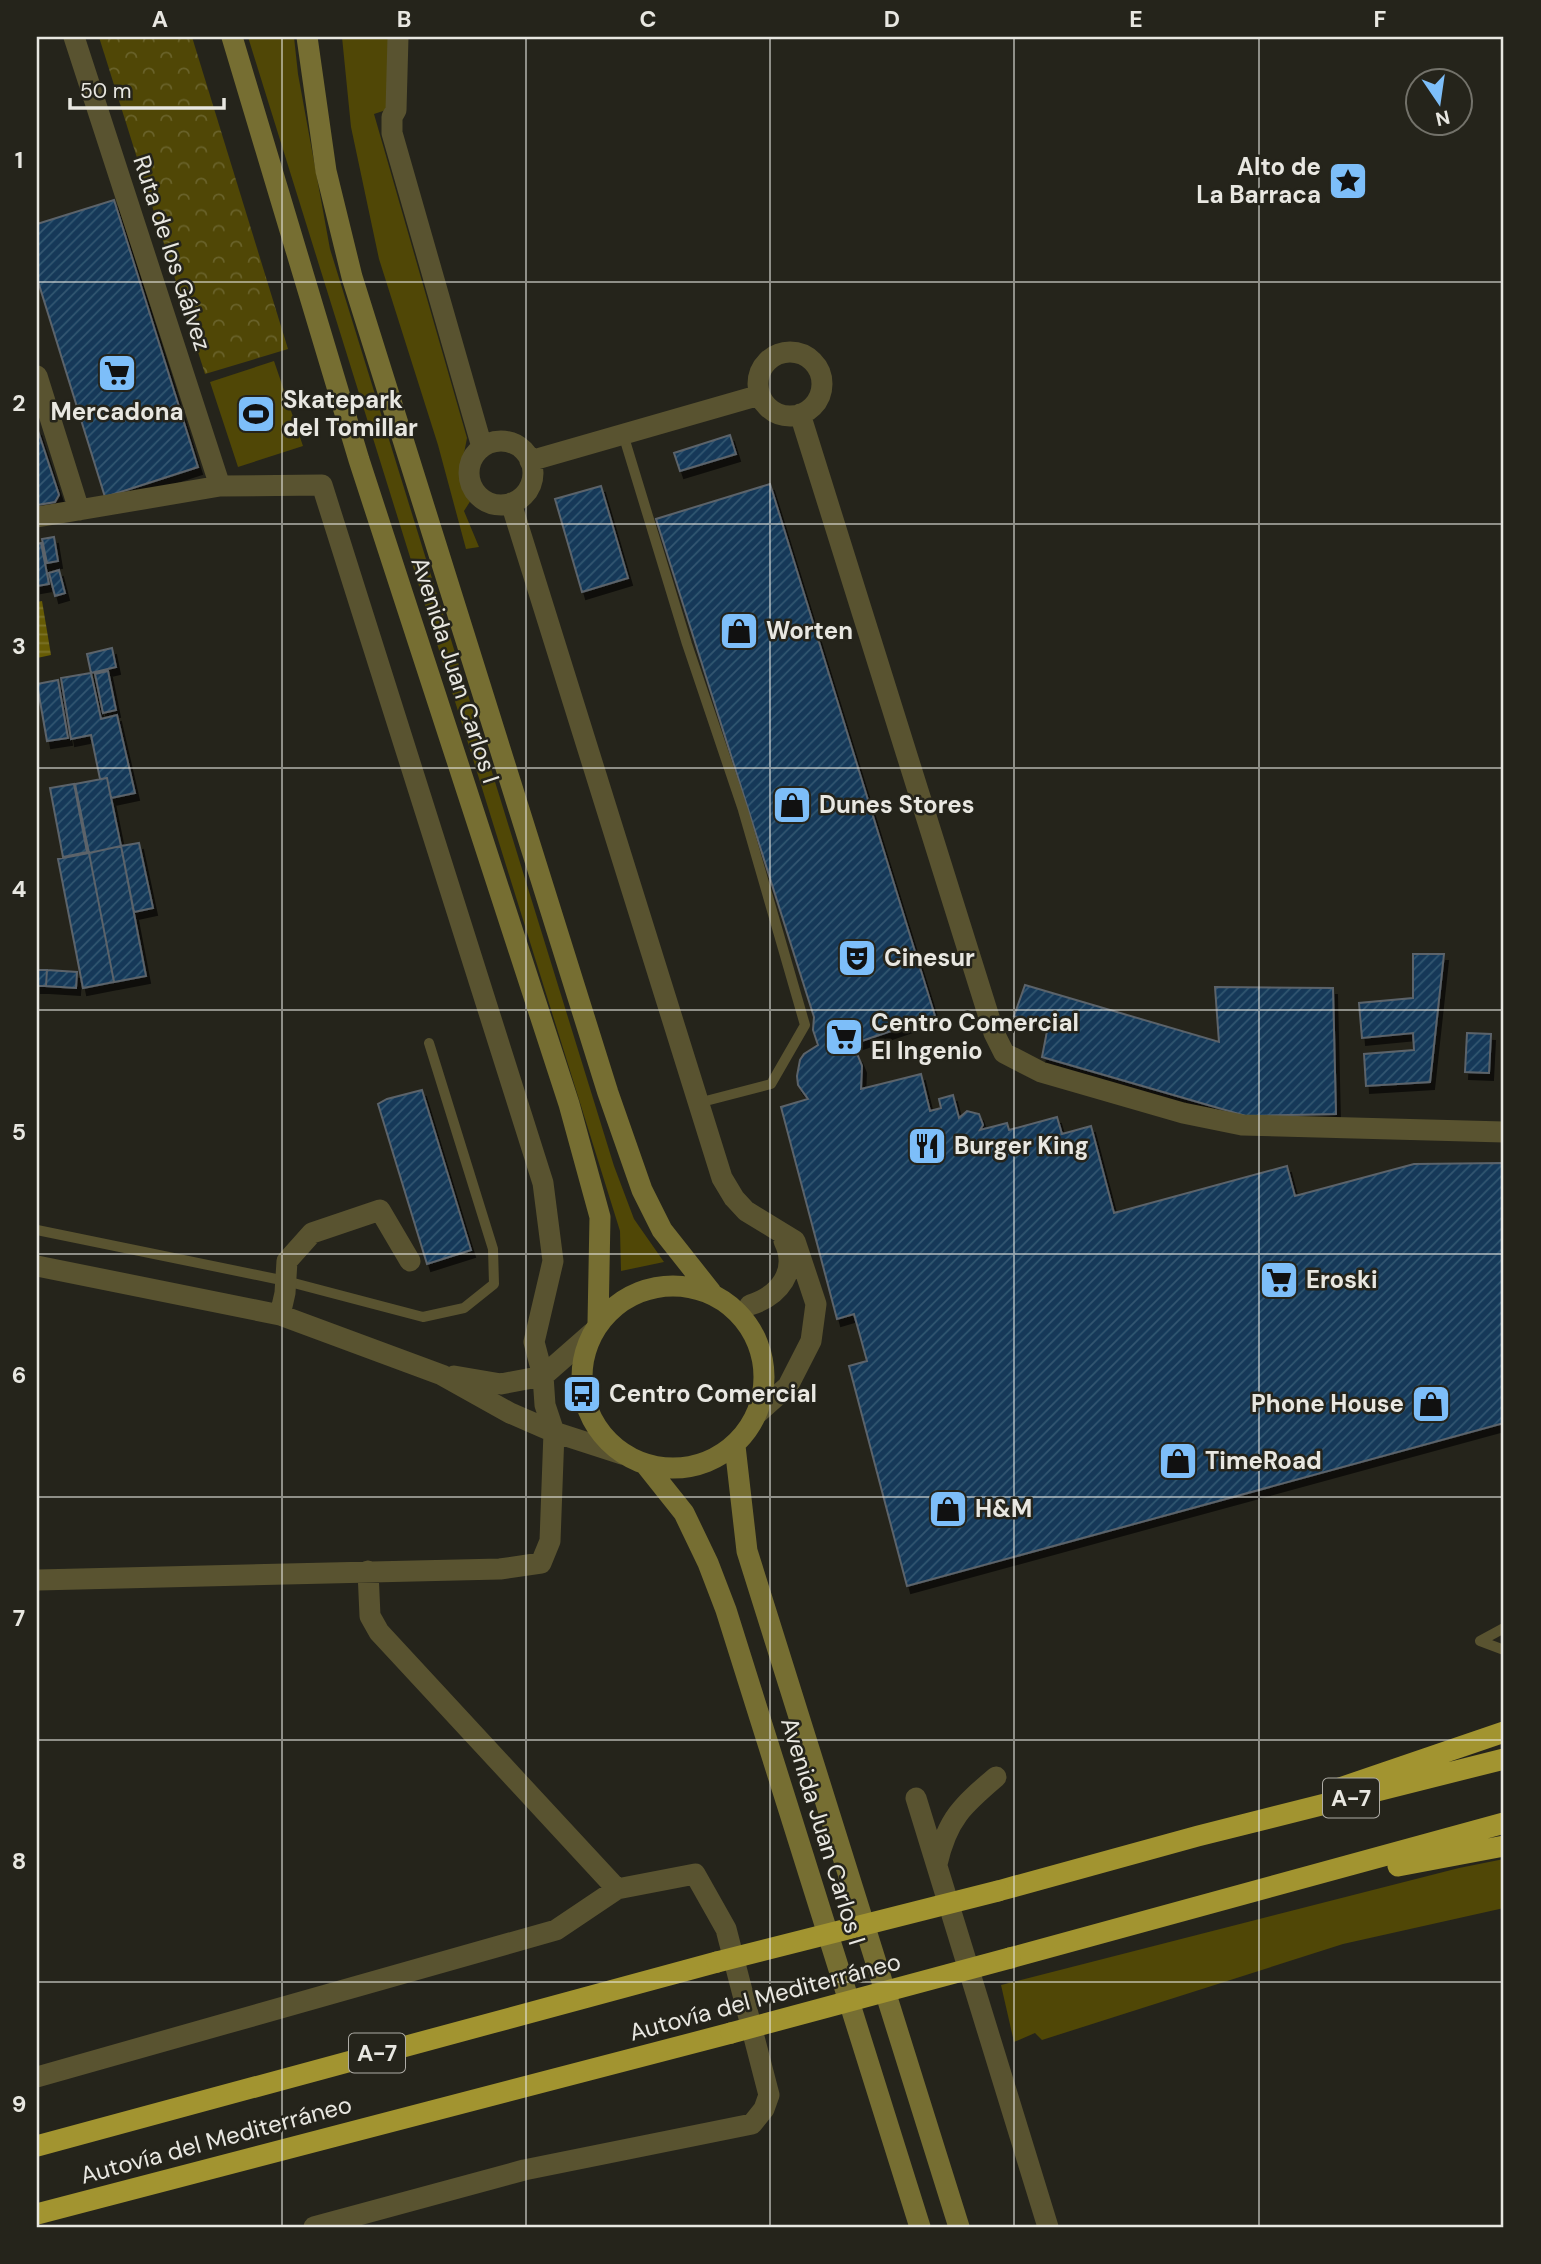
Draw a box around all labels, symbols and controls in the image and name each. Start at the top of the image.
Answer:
text: A [152,4,168,34]
text: B [397,4,411,34]
text: C [640,4,656,34]
text: D [884,4,900,34]
text: E [1129,4,1143,34]
text: F [1374,4,1387,34]
scale bar [70,66,224,110]
north arrow [1404,66,1474,136]
text: 50 m [80,77,131,105]
text: N [1433,104,1452,132]
text: 1 [15,145,23,175]
street label: Ruta de los Gálvez [126,151,219,354]
place label: Alto de La Barraca [1196,151,1321,210]
place icon: Alto de La Barraca [1327,160,1369,202]
supermarket icon: Mercadona [96,352,138,394]
place label: Skatepark del Tomillar [283,384,418,443]
text: 2 [12,388,26,418]
sports icon: Skatepark del Tomillar [235,393,277,435]
place label: Mercadona [50,396,184,427]
street label: Avenida Juan Carlos I [404,553,507,787]
shop icon: Worten [718,610,760,652]
place label: Worten [766,615,853,646]
text: 3 [12,631,26,661]
shop icon: Dunes Stores [771,784,813,826]
place label: Dunes Stores [819,789,974,820]
text: 4 [12,874,27,904]
theatre icon: Cinesur [836,937,878,979]
place label: Cinesur [884,942,975,973]
place label: Centro Comercial El Ingenio [871,1007,1079,1066]
supermarket icon: Centro Comercial El Ingenio [823,1016,865,1058]
text: 5 [12,1117,26,1147]
restaurant icon: Burger King [906,1125,948,1167]
place label: Burger King [954,1130,1089,1161]
supermarket icon: Eroski [1258,1259,1300,1301]
place label: Eroski [1306,1264,1377,1295]
text: 6 [12,1360,26,1390]
bus stop icon: Centro Comercial [561,1373,603,1415]
place label: Centro Comercial [609,1378,817,1409]
shop icon: Phone House [1410,1383,1452,1425]
place label: Phone House [1251,1388,1404,1419]
shop icon: TimeRoad [1157,1440,1199,1482]
place label: TimeRoad [1205,1445,1322,1476]
shop icon: H&M [927,1488,969,1530]
place label: H&M [975,1493,1032,1524]
text: 7 [13,1603,25,1633]
street label: Avenida Juan Carlos I [774,1713,873,1948]
road number: A-7 [1323,1778,1379,1817]
text: 8 [12,1846,26,1876]
street label: Autovía del Mediterráneo [626,1945,904,2048]
road number: A-7 [349,2034,405,2072]
street label: Autovía del Mediterráneo [77,2088,355,2191]
text: 9 [12,2089,26,2119]

